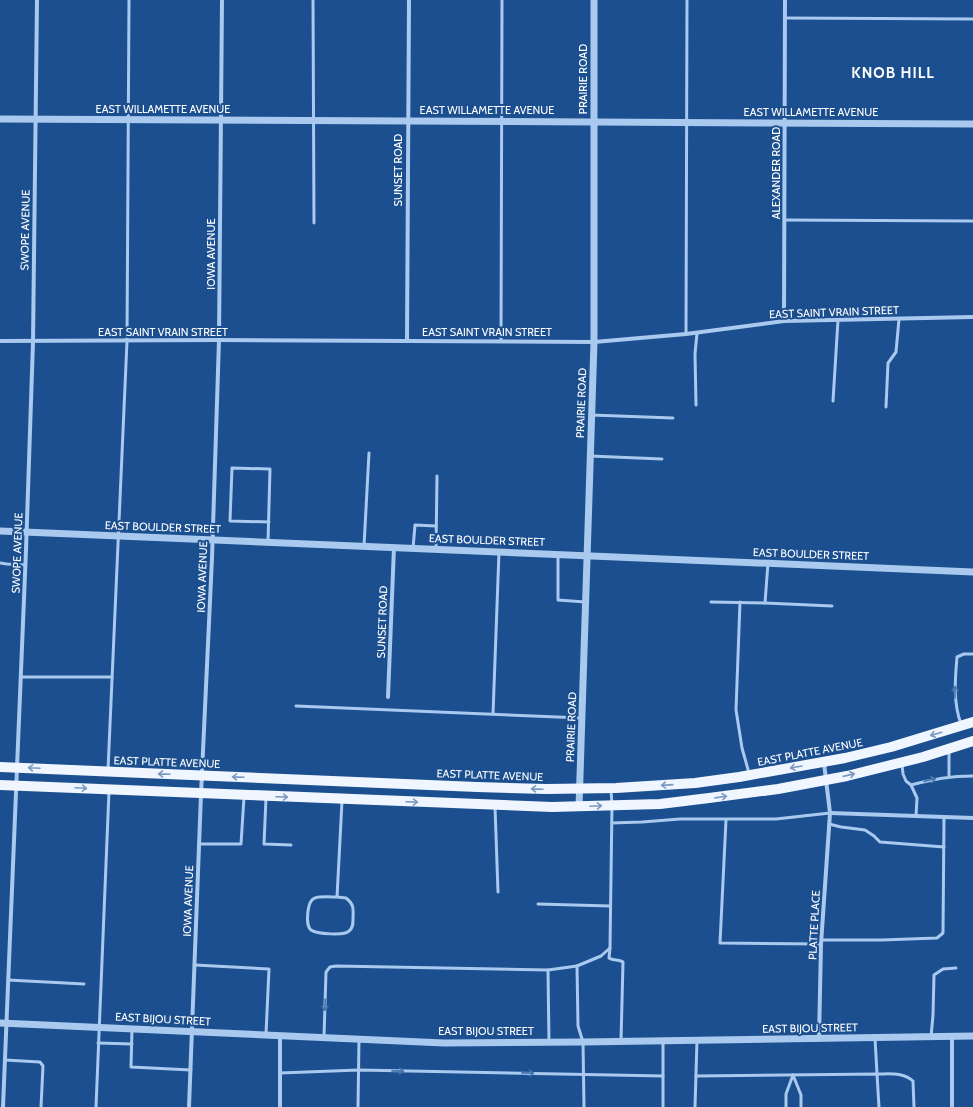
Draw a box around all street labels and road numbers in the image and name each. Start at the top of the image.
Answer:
street label: PRAIRIE ROAD [576,44,590,114]
street label: EAST WILLAMETTE AVENUE [96,102,230,116]
street label: EAST WILLAMETTE AVENUE [420,103,554,117]
street label: EAST WILLAMETTE AVENUE [744,105,878,119]
street label: ALEXANDER ROAD [769,127,783,219]
street label: SUNSET ROAD [391,134,405,206]
street label: SWOPE AVENUE [17,189,33,271]
street label: IOWA AVENUE [204,218,218,290]
street label: EAST SAINT VRAIN STREET [769,303,899,321]
street label: EAST SAINT VRAIN STREET [98,325,228,339]
street label: EAST SAINT VRAIN STREET [422,325,552,339]
street label: PRAIRIE ROAD [573,368,589,438]
street label: SWOPE AVENUE [9,512,25,594]
street label: EAST BOULDER STREET [105,518,221,536]
street label: EAST BOULDER STREET [429,531,545,549]
street label: IOWA AVENUE [194,541,210,613]
street label: EAST BOULDER STREET [753,545,869,563]
street label: SUNSET ROAD [374,585,390,659]
street label: PRAIRIE ROAD [563,692,579,762]
street label: EAST PLATTE AVENUE [756,735,864,769]
street label: EAST PLATTE AVENUE [113,753,221,771]
street label: EAST PLATTE AVENUE [436,766,544,784]
street label: IOWA AVENUE [180,865,196,937]
street label: PLATTE PLACE [805,890,823,960]
street label: EAST BIJOU STREET [115,1010,211,1029]
street label: EAST BIJOU STREET [762,1020,858,1036]
street label: EAST BIJOU STREET [438,1024,534,1038]

